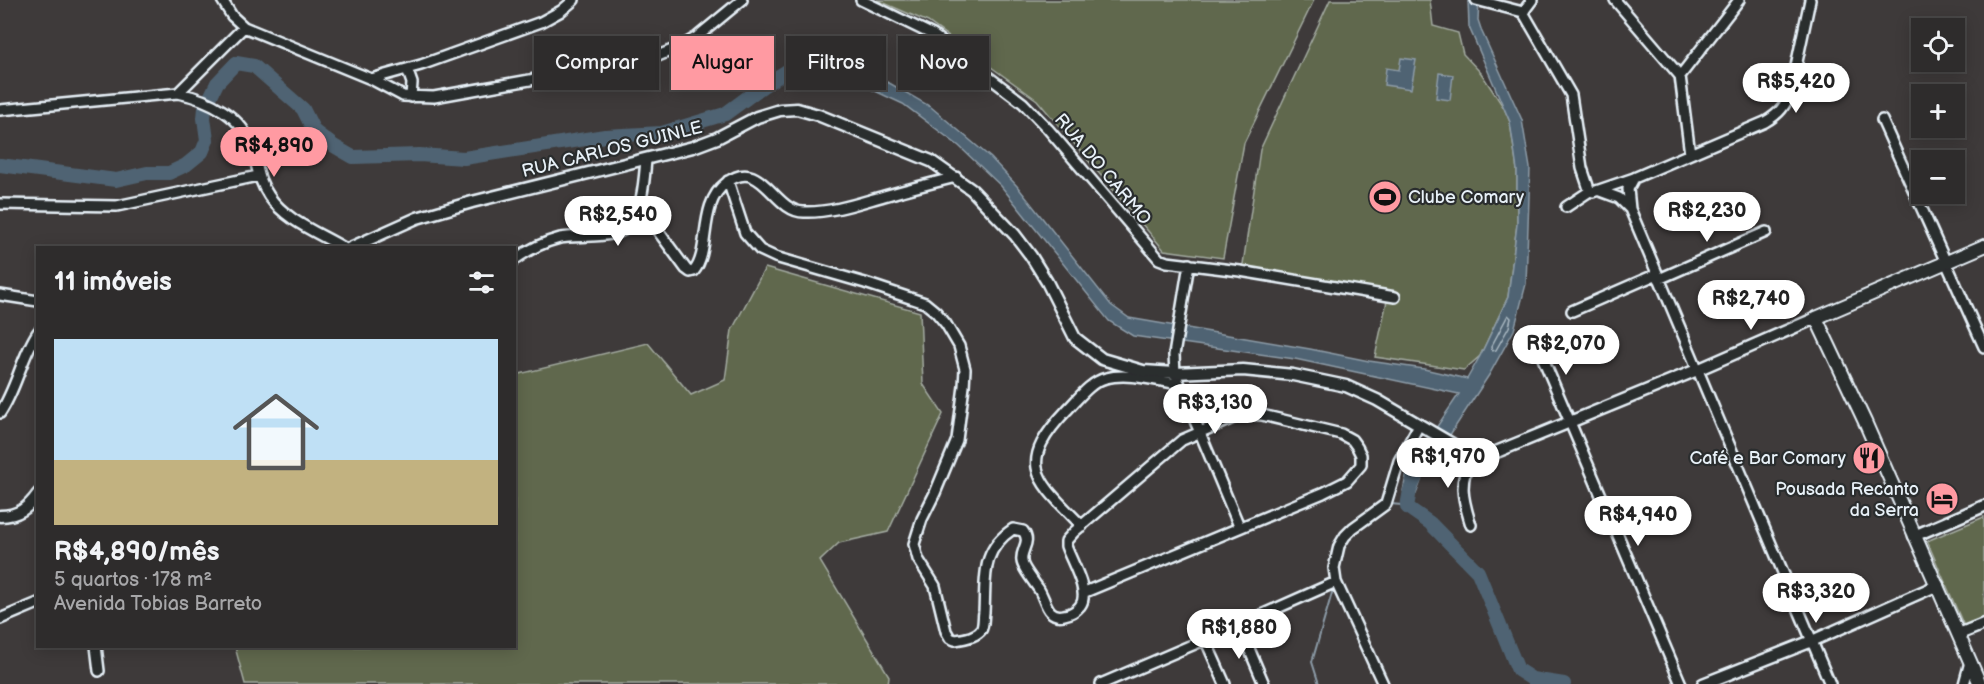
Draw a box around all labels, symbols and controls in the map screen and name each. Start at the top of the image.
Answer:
map controls [1911,18,1965,204]
button: locate [1911,18,1965,72]
chip: Comprar [534,36,659,90]
chip: Alugar [671,36,774,90]
chip: Filtros [786,36,886,90]
chip: Novo [898,36,989,90]
pin: R$5,420 [1741,63,1851,114]
text: R$5,420 [1757,70,1835,94]
button: + [1911,84,1965,138]
street label: RUA DO CARMO [1050,109,1155,229]
street label: RUA CARLOS GUINLE [520,117,705,182]
pin: R$4,890 [219,127,329,178]
text: R$4,890 [234,134,314,158]
button: − [1911,150,1965,204]
sports icon: Clube Comary [1367,179,1403,215]
place label: Clube Comary [1408,187,1525,208]
pin: R$2,230 [1652,192,1762,243]
pin: R$2,540 [563,196,673,247]
text: R$2,230 [1668,199,1746,223]
text: R$2,540 [578,203,658,227]
icon: filters [465,266,498,299]
text: 11 imóveis [54,267,172,298]
pin: R$2,740 [1696,280,1806,331]
text: R$2,740 [1712,287,1790,311]
pin: R$2,070 [1511,325,1621,376]
text: R$2,070 [1526,332,1606,356]
icon: home [222,378,330,486]
pin: R$3,130 [1160,384,1270,435]
text: R$3,130 [1177,391,1253,415]
pin: R$1,970 [1393,438,1503,489]
restaurant icon: Café e Bar Comary [1851,440,1887,476]
text: R$1,970 [1411,445,1485,469]
place label: Café e Bar Comary [1689,448,1847,469]
place label: Pousada Recanto da Serra [1775,479,1919,521]
hotel icon: Pousada Recanto da Serra [1924,481,1960,517]
pin: R$4,940 [1583,496,1693,547]
text: R$4,940 [1598,503,1678,527]
text: R$4,890/mês [54,537,220,568]
text: 5 quartos · 178 m² [54,568,212,592]
pin: R$3,320 [1761,573,1871,624]
text: R$3,320 [1777,580,1855,604]
text: Avenida Tobias Barreto [54,592,262,616]
pin: R$1,880 [1184,609,1294,660]
text: R$1,880 [1201,616,1277,640]

